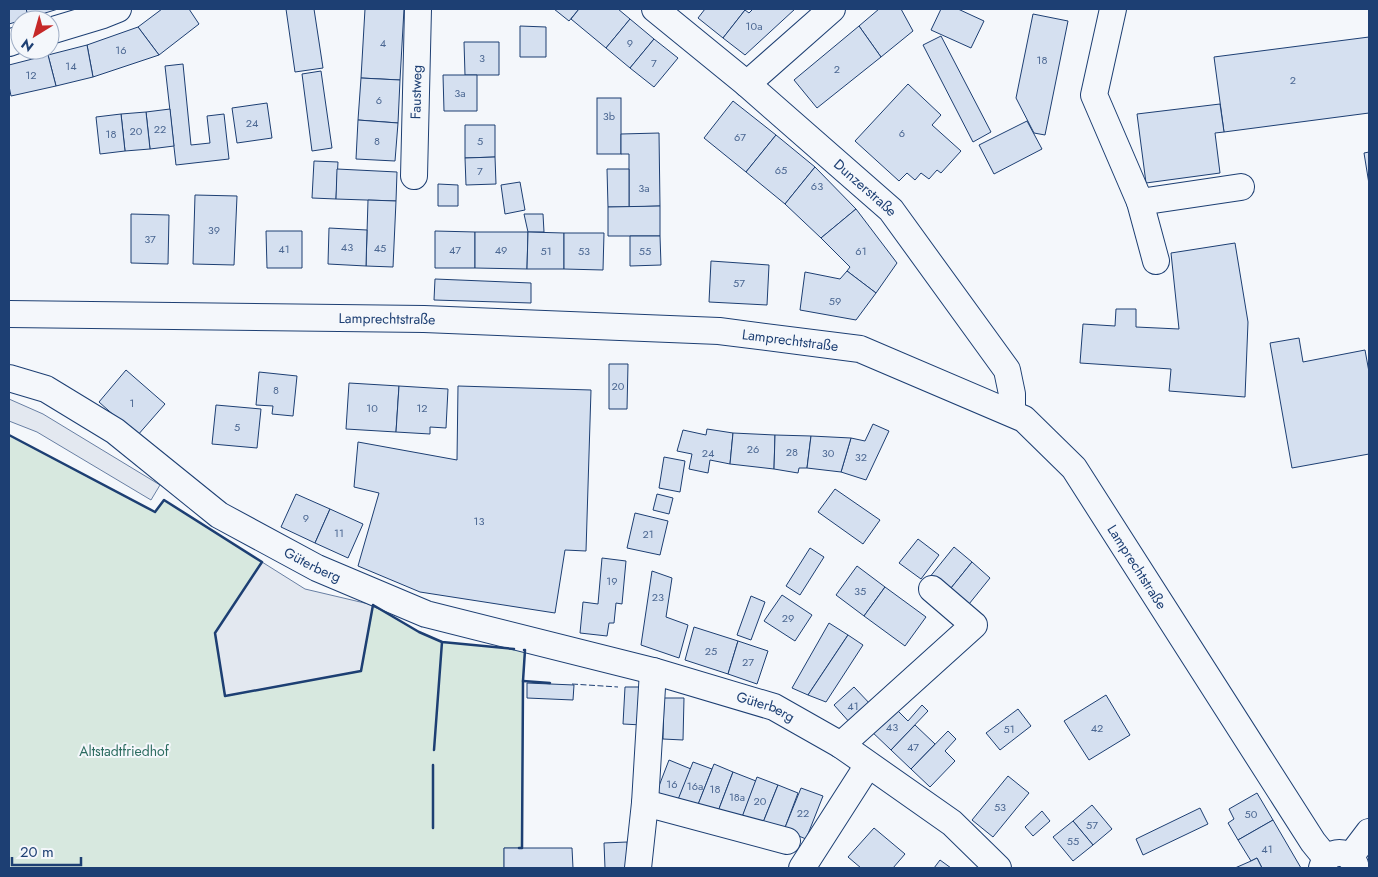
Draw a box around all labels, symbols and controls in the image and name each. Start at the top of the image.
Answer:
north arrow [10,10,60,60]
house number: 10a [746,18,762,34]
text: N [17,34,38,57]
house number: 4 [380,35,387,51]
house number: 9 [627,35,633,51]
house number: 16 [115,42,127,58]
house number: 3 [479,50,485,66]
house number: 18 [1037,52,1047,68]
house number: 7 [651,55,657,71]
house number: 14 [65,58,77,74]
house number: 2 [834,61,840,77]
street label: Faustweg [405,65,427,119]
house number: 12 [25,67,37,83]
house number: 2 [1290,72,1296,88]
house number: 3a [454,85,466,101]
house number: 6 [376,92,382,108]
house number: 3b [603,108,615,124]
house number: 24 [246,115,259,131]
house number: 22 [154,121,166,137]
house number: 20 [130,123,143,139]
house number: 6 [899,125,905,141]
house number: 18 [106,126,116,142]
house number: 67 [734,129,746,145]
house number: 8 [374,133,380,149]
house number: 5 [477,133,483,149]
street label: Dunzerstraße [829,154,902,220]
house number: 65 [775,162,787,178]
house number: 7 [477,163,483,179]
house number: 63 [811,178,823,194]
house number: 3a [638,180,650,196]
house number: 39 [208,222,220,238]
house number: 37 [144,231,156,247]
house number: 43 [341,239,353,255]
house number: 45 [374,240,386,256]
house number: 41 [278,241,290,257]
house number: 47 [449,242,461,258]
house number: 49 [495,242,507,258]
house number: 51 [540,243,552,259]
house number: 53 [578,243,590,259]
house number: 55 [639,243,651,259]
house number: 61 [855,243,867,259]
house number: 57 [733,275,745,291]
house number: 59 [829,293,841,309]
street label: Lamprechtstraße [338,308,436,329]
street label: Lamprechtstraße [741,324,839,356]
house number: 20 [612,378,625,394]
house number: 8 [273,382,279,398]
house number: 1 [130,395,134,411]
house number: 10 [366,400,378,416]
house number: 12 [416,400,428,416]
house number: 5 [234,419,240,435]
house number: 26 [747,441,759,457]
house number: 28 [786,444,798,460]
house number: 24 [702,445,715,461]
house number: 30 [822,445,835,461]
house number: 32 [855,449,867,465]
house number: 9 [303,510,309,526]
house number: 13 [474,513,484,529]
street label: Lamprechtstraße [1103,521,1172,613]
house number: 11 [334,525,344,541]
house number: 21 [642,526,654,542]
street label: Güterberg [280,542,344,587]
house number: 19 [606,573,618,589]
house number: 35 [854,583,866,599]
house number: 23 [652,589,664,605]
house number: 29 [782,610,794,626]
house number: 25 [705,643,717,659]
house number: 27 [742,654,754,670]
street label: Güterberg [734,686,799,727]
house number: 41 [847,698,859,714]
house number: 43 [886,719,898,735]
house number: 42 [1091,720,1103,736]
house number: 51 [1003,721,1015,737]
house number: 47 [907,739,919,755]
park label: Altstadtfriedhof [79,741,170,761]
house number: 16 [666,776,678,792]
house number: 16a [687,778,703,794]
house number: 18 [710,781,720,797]
house number: 18a [729,789,745,805]
house number: 20 [754,793,767,809]
house number: 53 [994,799,1006,815]
house number: 22 [797,805,809,821]
house number: 50 [1245,806,1258,822]
house number: 57 [1086,817,1098,833]
house number: 55 [1067,833,1079,849]
scale bar [12,834,81,866]
text: 20 m [20,841,54,863]
house number: 41 [1261,841,1273,857]

